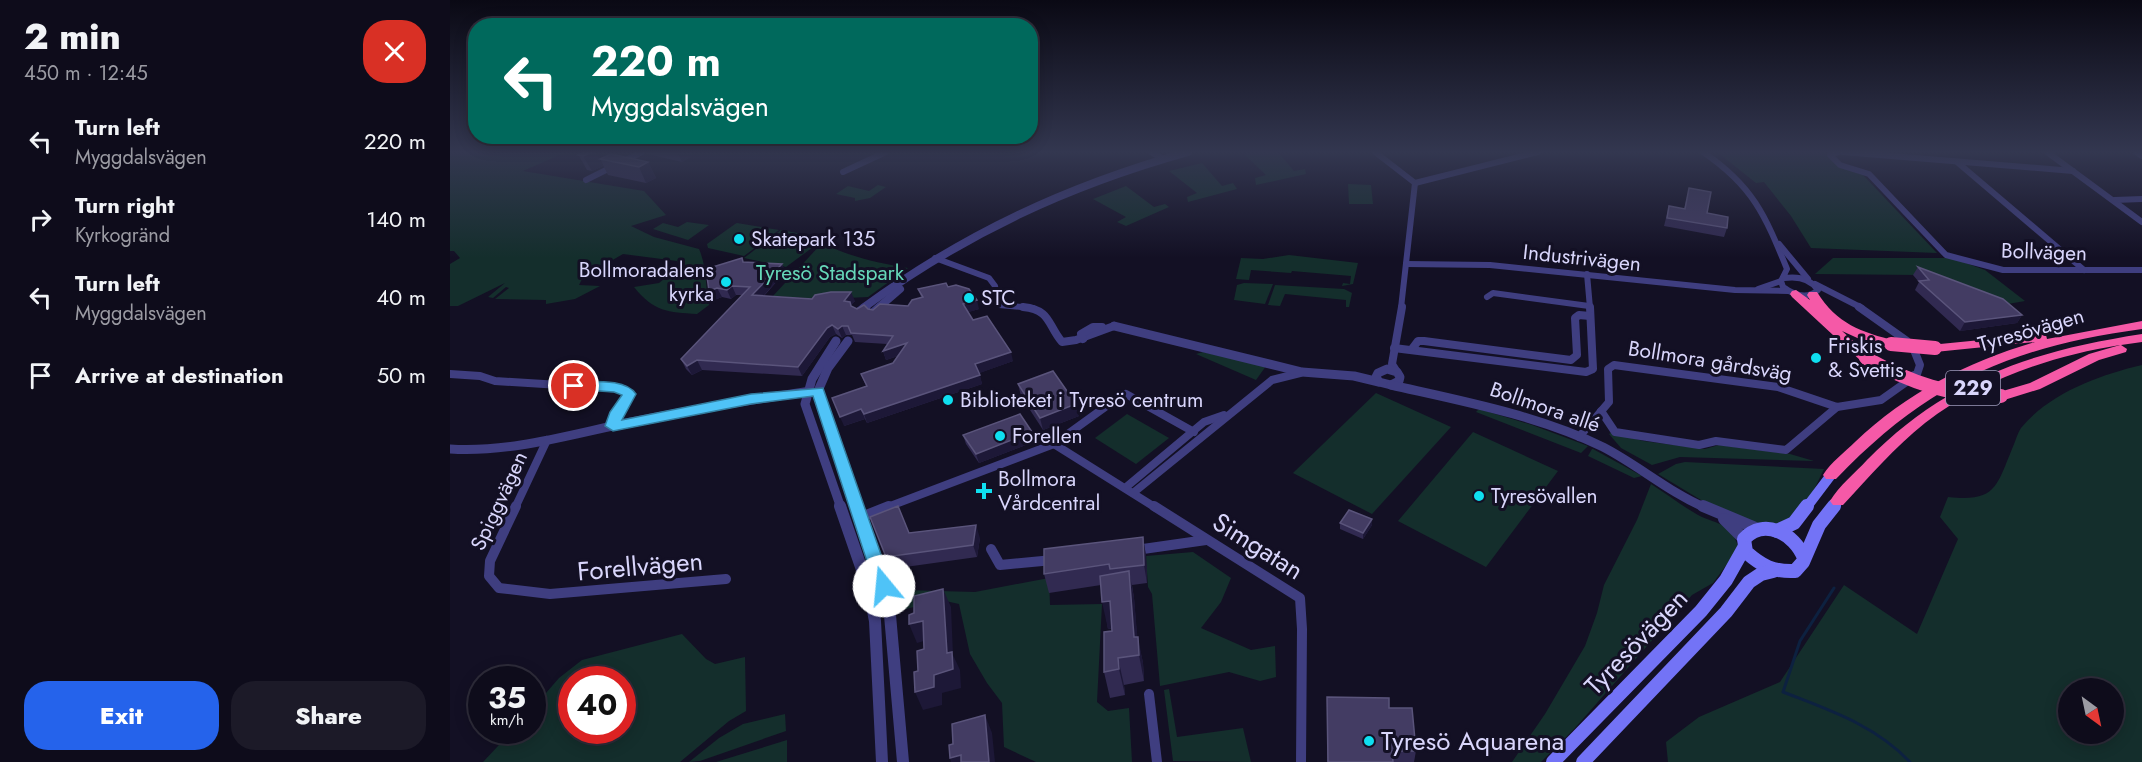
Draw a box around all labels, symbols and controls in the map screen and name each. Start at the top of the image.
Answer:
text: 2 min [24,10,121,62]
button: close [363,20,426,83]
text: 220 m [591,31,721,92]
icon: left [492,42,570,120]
text: 450 m · 12:45 [24,59,148,88]
text: Myggdalsvägen [591,87,769,126]
text: Turn left [75,111,160,143]
icon: left [24,125,57,158]
text: 220 m [364,125,426,157]
text: Myggdalsvägen [75,143,207,172]
text: Turn right [75,189,175,221]
icon: right [24,203,57,236]
text: 140 m [366,203,426,235]
text: Kyrkogränd [75,221,170,250]
place label: Skatepark 135 [751,224,875,254]
marker: Skatepark 135 [732,232,746,246]
street label: Bollvägen [2000,236,2088,268]
street label: Industrivägen [1521,237,1643,279]
place label: Bollmoradalens kyrka [579,255,714,309]
park label: Tyresö Stadspark [756,258,905,288]
text: Turn left [75,267,160,299]
marker: Bollmoradalens kyrka [719,275,733,289]
icon: left [24,281,57,314]
text: 40 m [376,281,426,313]
place label: STC [981,283,1016,313]
marker: STC [962,291,976,305]
text: Myggdalsvägen [75,299,207,328]
street label: Tyresövägen [1975,301,2087,359]
place label: Friskis & Svettis [1828,331,1904,385]
street label: Bollmora gårdsväg [1626,333,1794,389]
marker: Friskis & Svettis [1809,351,1823,365]
icon: arrive [24,359,57,392]
text: Arrive at destination [75,359,284,391]
text: 50 m [377,359,426,391]
pin [548,360,599,411]
icon: arrive [557,369,590,402]
road number: 229 [1946,371,2000,405]
street label: Bollmora allé [1486,374,1604,440]
place label: Biblioteket i Tyresö centrum [960,385,1203,415]
marker: Biblioteket i Tyresö centrum [941,393,955,407]
place label: Forellen [1012,421,1083,451]
marker: Forellen [993,429,1007,443]
street label: Spiggvägen [463,447,535,555]
place label: Bollmora Vårdcentral [998,464,1100,518]
place label: Tyresövallen [1491,481,1598,511]
marker: Bollmora Vårdcentral [975,482,993,500]
marker: Tyresövallen [1472,489,1486,503]
street label: Simgatan [1205,503,1311,589]
street label: Forellvägen [575,542,705,590]
position arrow [852,554,916,618]
street label: Tyresövägen [1575,580,1697,704]
speed limit sign: 40 [558,666,636,744]
text: 35 [488,676,526,719]
north arrow [2058,678,2124,744]
map controls [2058,678,2124,744]
button: Exit [24,681,219,750]
button: Share [231,681,426,750]
text: km/h [490,709,524,731]
place label: Tyresö Aquarena [1381,722,1564,760]
marker: Tyresö Aquarena [1362,734,1376,748]

